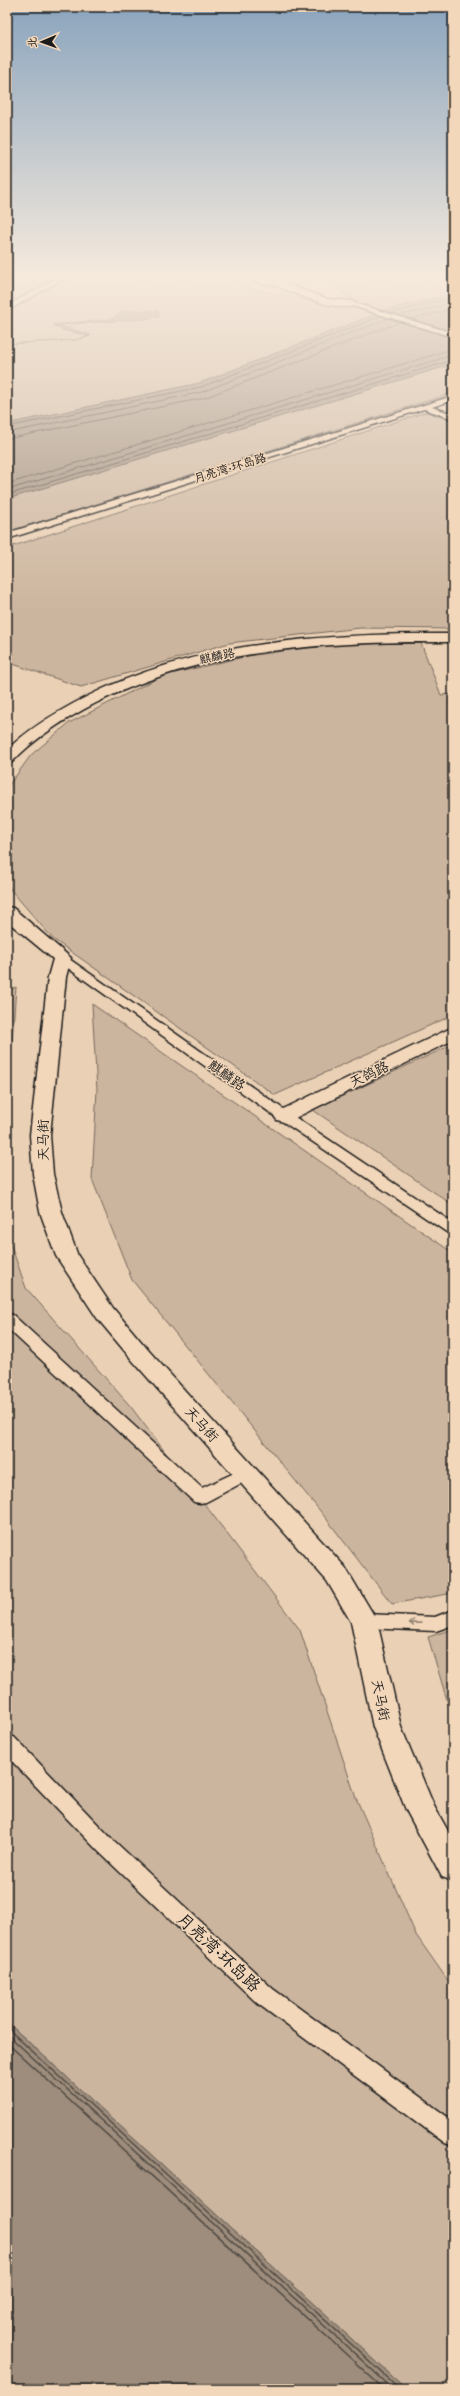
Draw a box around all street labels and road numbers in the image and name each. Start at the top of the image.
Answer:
street label: 月亮湾·环岛路 [192,449,268,487]
street label: 麒麟路 [198,644,236,668]
street label: 麒麟路 [205,1056,249,1094]
street label: 天鸽路 [346,1057,392,1091]
street label: 天马街 [34,1119,52,1161]
street label: 天马街 [181,1402,223,1446]
street label: 天马街 [368,1678,394,1722]
street label: 月亮湾·环岛路 [172,1908,266,1996]

